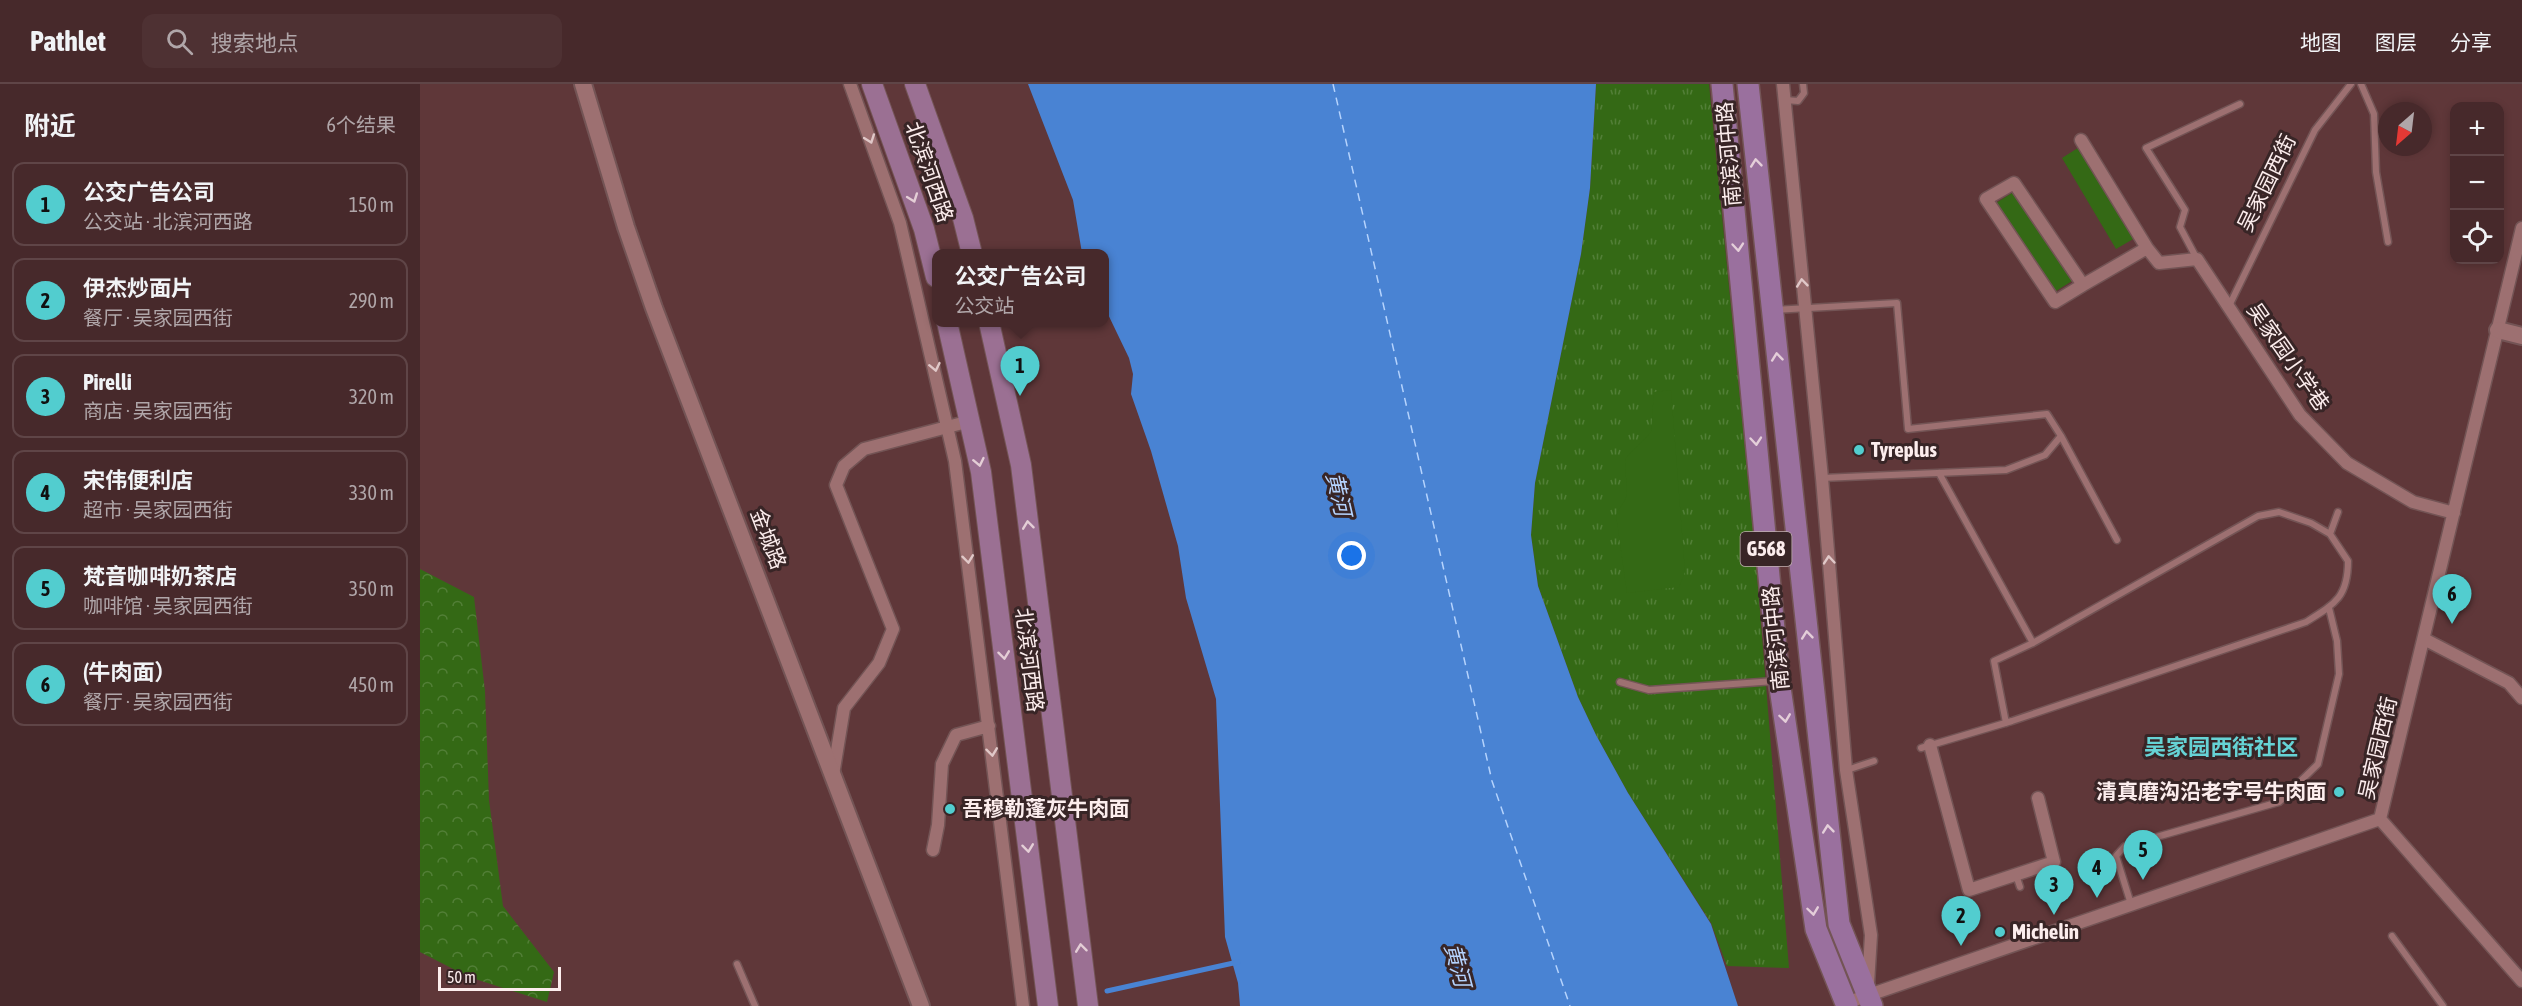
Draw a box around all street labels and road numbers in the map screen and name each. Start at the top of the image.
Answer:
street label: 南滨河中路 [1711,101,1745,207]
street label: 北滨河西路 [902,118,958,225]
street label: 吴家园西街 [2232,130,2300,235]
street label: 吴家园小学巷 [2243,298,2335,415]
street label: 金城路 [746,505,791,572]
road number: G568 [1740,532,1792,566]
street label: 南滨河中路 [1758,585,1792,692]
street label: 北滨河西路 [1012,606,1048,713]
street label: 吴家园西街 [2354,694,2401,802]

